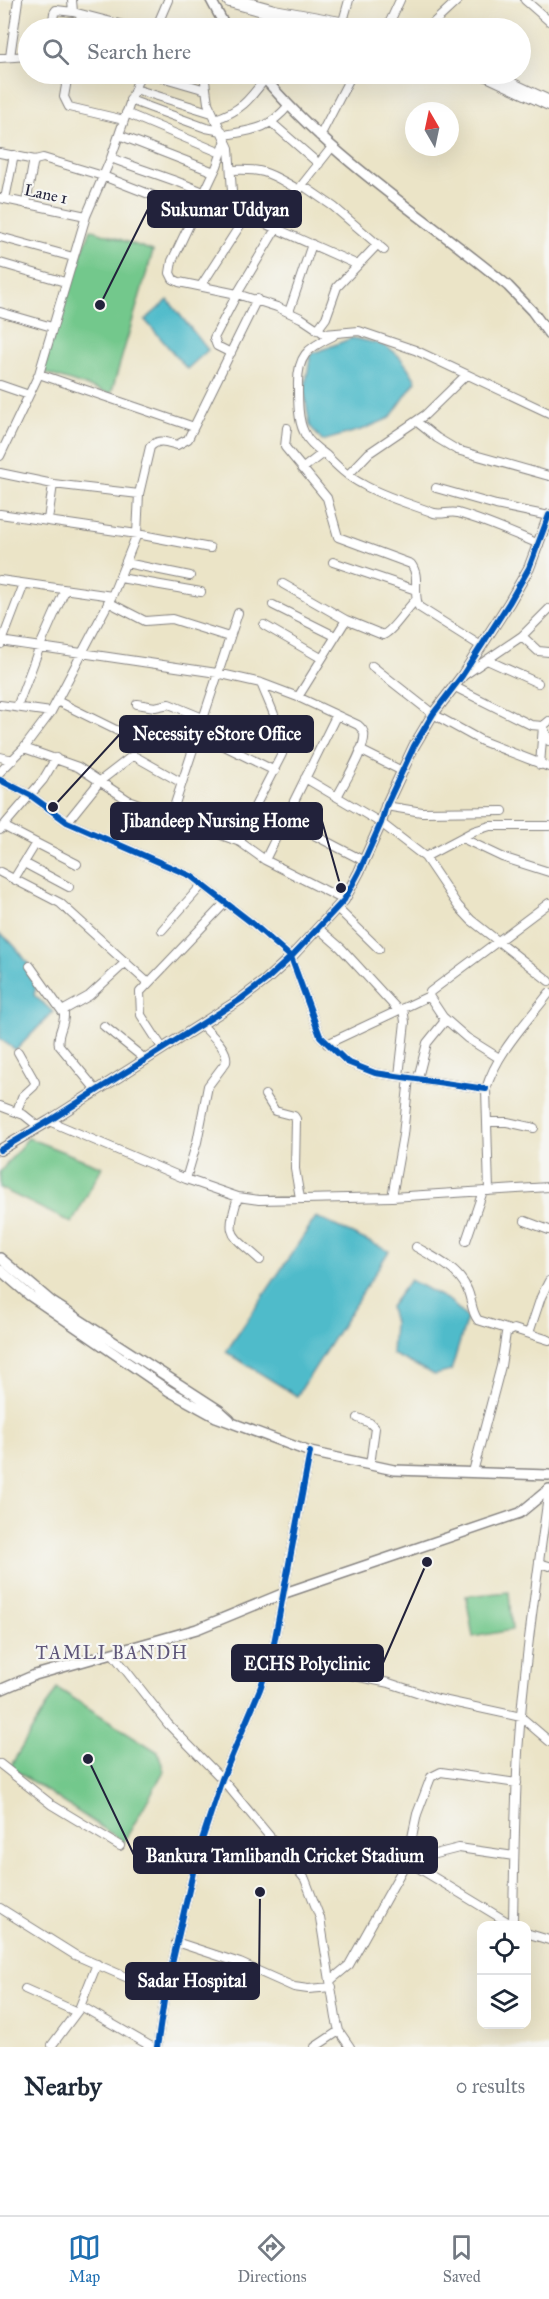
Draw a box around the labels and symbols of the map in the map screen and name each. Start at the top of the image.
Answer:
north arrow [405,102,459,156]
street label: Lane 1 [23,180,69,208]
callout: Sukumar Uddyan [148,191,301,227]
text: Sukumar Uddyan [161,199,290,222]
callout: Necessity eStore Office [120,716,313,752]
text: Necessity eStore Office [133,723,302,746]
callout: Jibandeep Nursing Home [111,803,322,839]
text: Jibandeep Nursing Home [120,810,310,833]
district label: TAMLI BANDH [36,1642,188,1664]
callout: ECHS Polyclinic [232,1645,383,1681]
text: ECHS Polyclinic [244,1653,371,1676]
callout: Bankura Tamlibandh Cricket Stadium [134,1837,437,1873]
text: Bankura Tamlibandh Cricket Stadium [146,1845,425,1867]
callout: Sadar Hospital [126,1963,259,1999]
text: Sadar Hospital [137,1970,248,1993]

